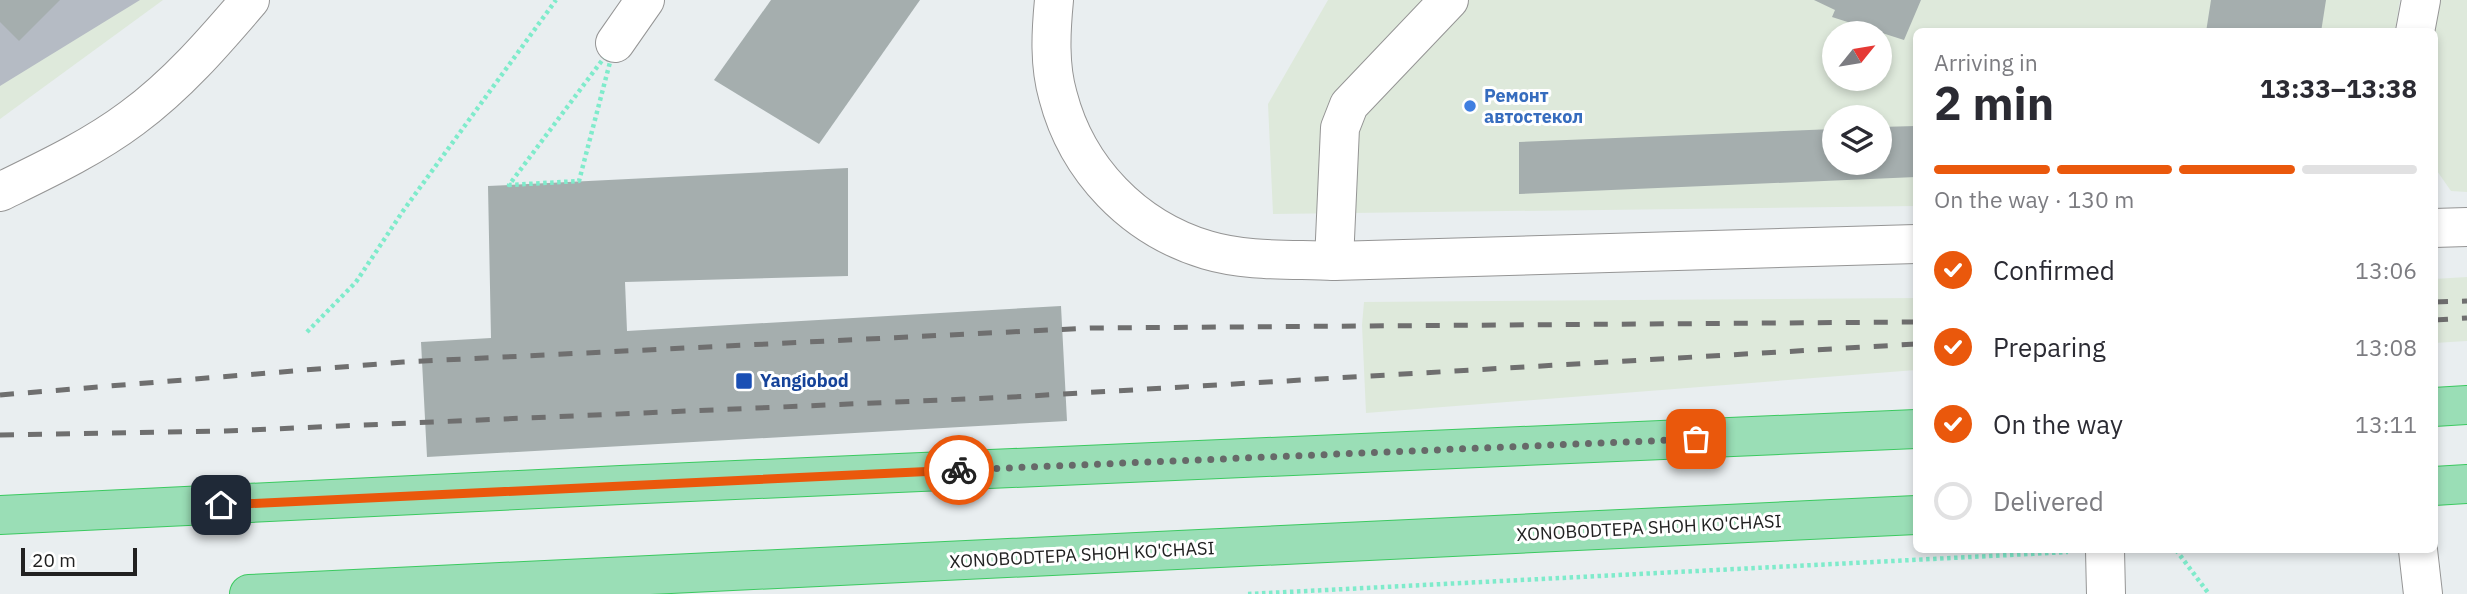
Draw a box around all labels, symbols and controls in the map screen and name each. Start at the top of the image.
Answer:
north arrow [1822,21,1892,91]
map controls [1822,21,1892,175]
text: Arriving in [1934,47,2038,77]
text: 13:33–13:38 [2260,71,2417,105]
text: 2 min [1934,73,2054,133]
place label: Ремонт автостекол [1484,84,1583,128]
marker: Ремонт автостекол [1462,98,1478,114]
button: layers [1822,105,1892,175]
text: On the way · 130 m [1934,184,2134,214]
icon: check [1934,251,1972,289]
text: Confirmed [1993,253,2115,287]
text: 13:06 [2355,255,2417,285]
icon: check [1934,328,1972,366]
text: Preparing [1993,330,2106,364]
text: 13:08 [2355,332,2417,362]
place label: Yangiobod [760,369,849,392]
marker: Yangiobod [734,371,754,391]
icon: check [1934,405,1972,443]
text: On the way [1993,407,2123,441]
pin [1666,409,1726,469]
text: 13:11 [2355,409,2417,439]
icon: bag [1677,420,1715,458]
courier [924,435,994,505]
icon: bike [940,451,978,489]
pin [191,475,251,535]
text: Delivered [1993,484,2104,518]
icon: home [202,486,240,524]
street label: XONOBODTEPA SHOH KO'CHASI [1516,509,1782,546]
street label: XONOBODTEPA SHOH KO'CHASI [949,536,1215,573]
scale bar [21,545,136,577]
text: 20 m [32,548,76,572]

